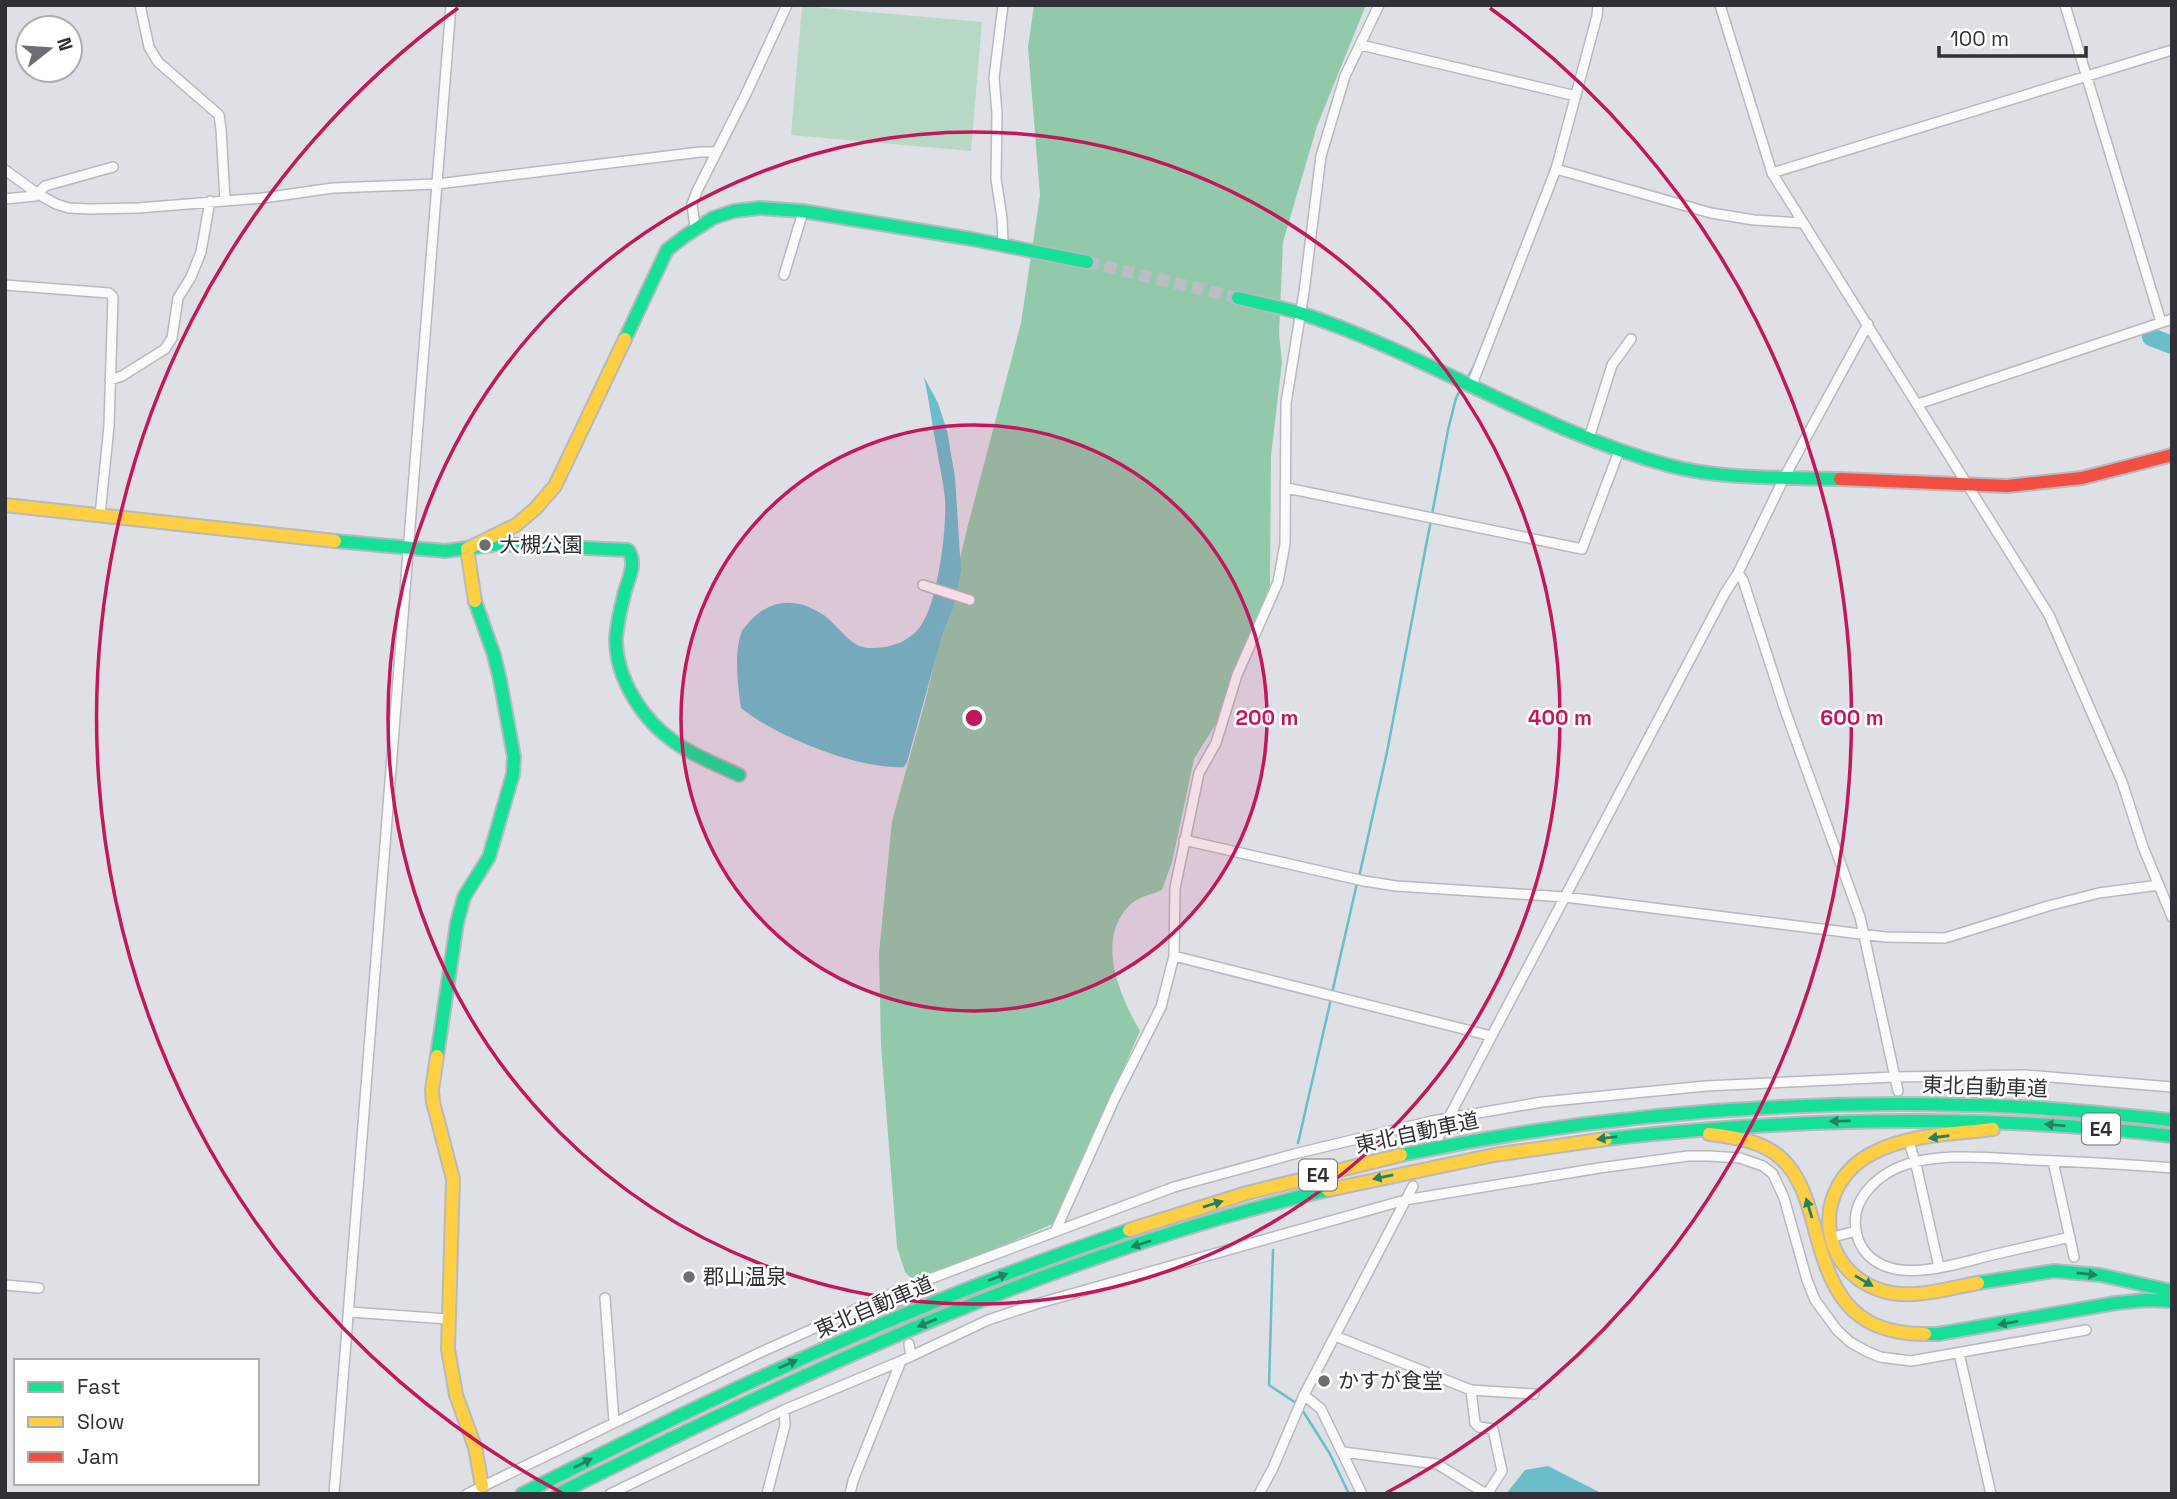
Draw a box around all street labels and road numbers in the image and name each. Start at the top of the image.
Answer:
street label: 東北自動車道 [1922,1071,2048,1102]
street label: 東北自動車道 [1352,1106,1481,1159]
road number: E4 [2082,1114,2120,1144]
road number: E4 [1299,1160,1337,1190]
street label: 東北自動車道 [811,1269,937,1344]

